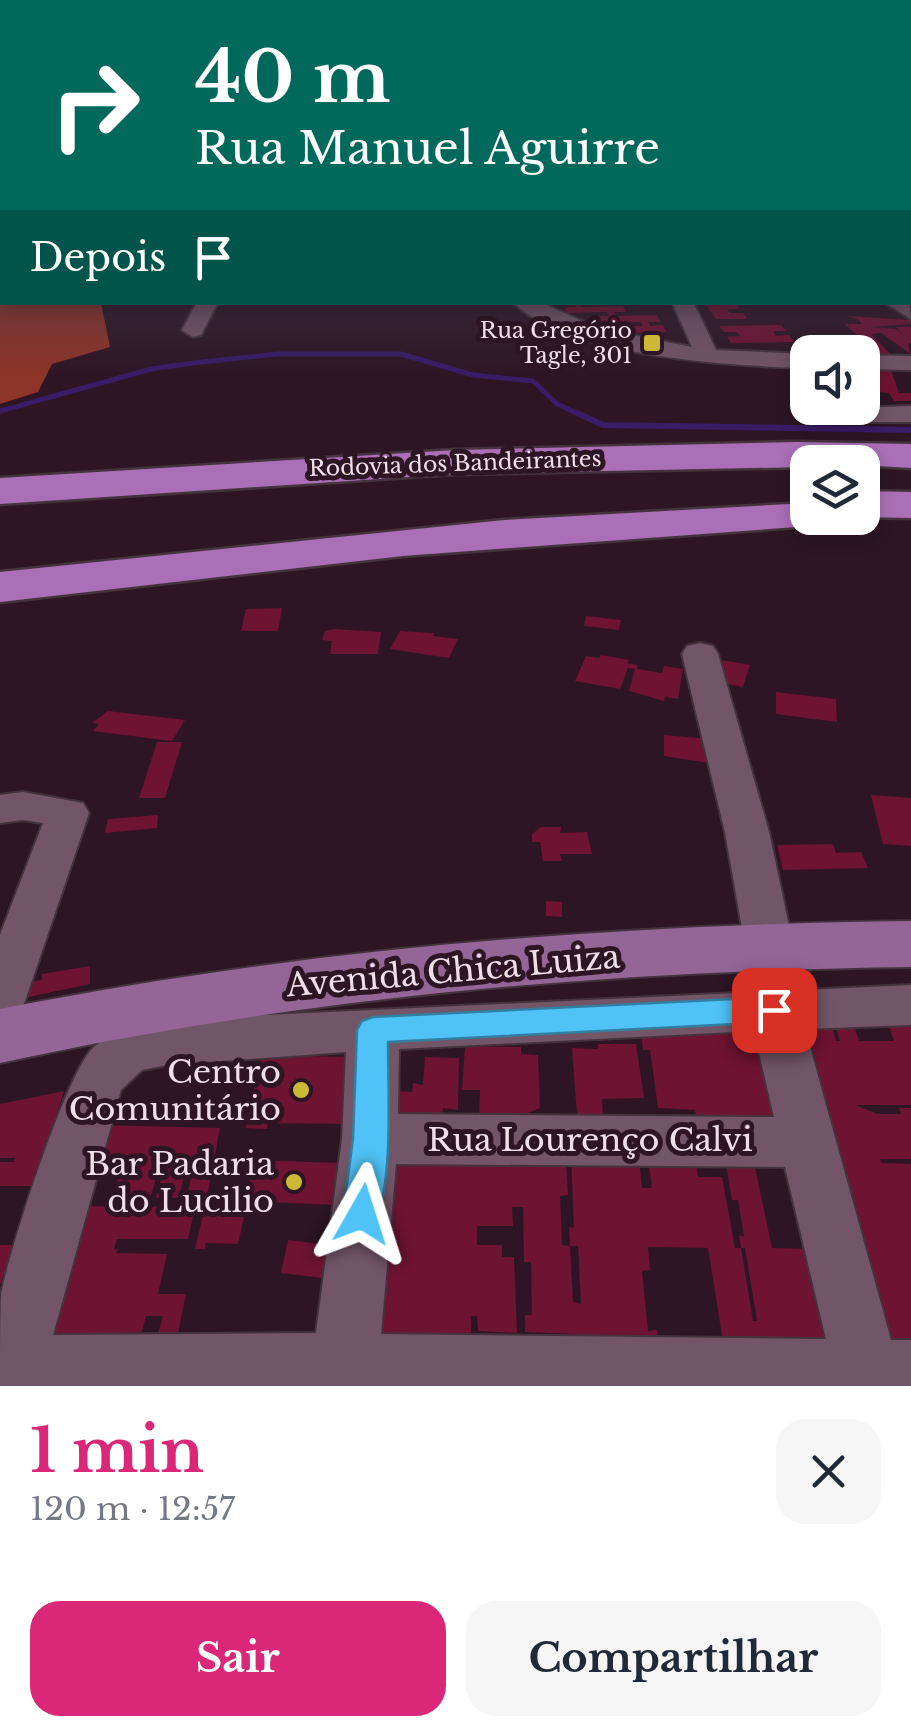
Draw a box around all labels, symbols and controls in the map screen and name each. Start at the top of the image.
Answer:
text: 40 m [195,34,390,121]
icon: right [30,40,160,170]
text: Rua Manuel Aguirre [195,120,660,176]
icon: arrive [186,230,241,285]
text: Depois [30,234,166,281]
place label: Rua Gregório Tagle, 301 [480,317,632,369]
marker: Rua Gregório Tagle, 301 [641,332,663,354]
map controls [790,335,880,535]
button: sound [790,335,880,425]
street label: Rodovia dos Bandeirantes [308,445,602,482]
button: layers [790,445,880,535]
street label: Avenida Chica Luiza [284,936,622,1006]
pin [732,968,817,1053]
icon: arrive [747,983,802,1038]
place label: Centro Comunitário [69,1052,281,1129]
marker: Centro Comunitário [290,1079,312,1101]
street label: Rua Lourenço Calvi [427,1120,753,1160]
place label: Bar Padaria do Lucilio [86,1144,274,1221]
position arrow [310,1162,414,1266]
marker: Bar Padaria do Lucilio [283,1171,305,1193]
text: 1 min [30,1414,204,1488]
button: close [776,1419,881,1524]
text: 120 m · 12:57 [30,1489,235,1529]
button: Sair [30,1601,446,1716]
button: Compartilhar [466,1601,881,1716]

